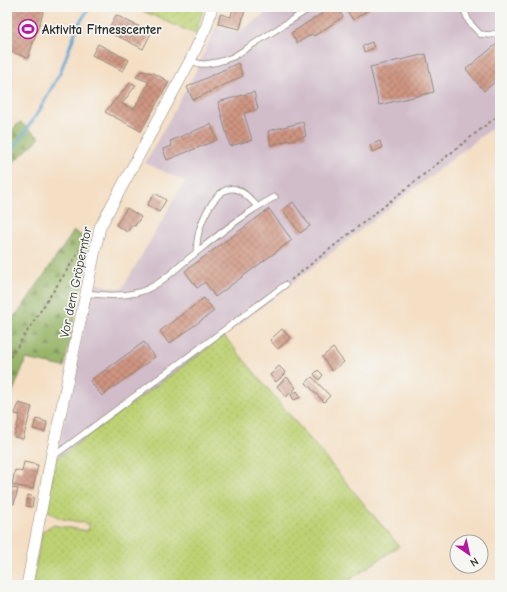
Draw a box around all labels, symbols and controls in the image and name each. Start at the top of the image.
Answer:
sports icon: Aktivita Fitnesscenter [17,18,39,40]
place label: Aktivita Fitnesscenter [42,22,162,37]
street label: Vor dem Gröperntor [56,224,95,339]
north arrow [449,534,489,574]
text: N [468,554,481,569]

